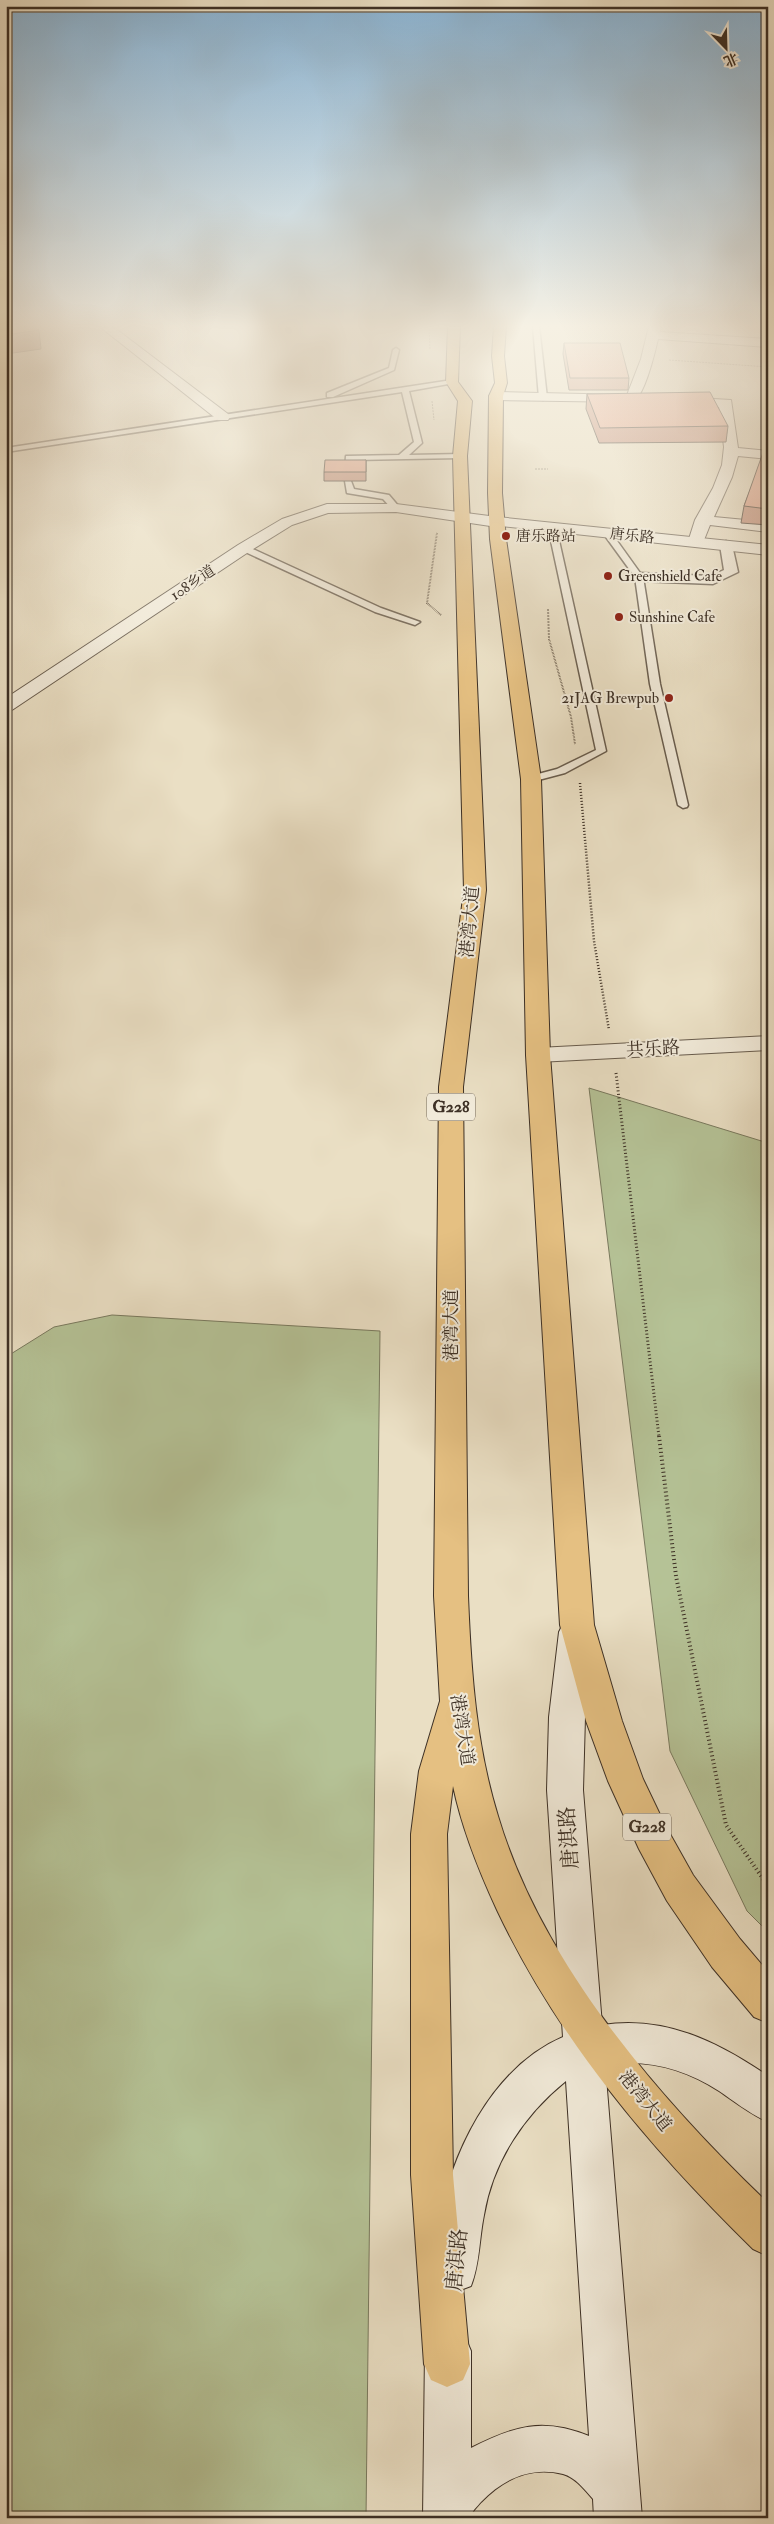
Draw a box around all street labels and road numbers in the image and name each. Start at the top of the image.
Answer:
street label: 唐乐路 [609,524,655,548]
street label: 108乡道 [167,561,219,605]
street label: 港湾大道 [455,885,485,959]
street label: 共乐路 [625,1036,681,1062]
road number: G228 [427,1094,475,1120]
street label: 港湾大道 [440,1289,463,1361]
street label: 港湾大道 [445,1693,479,1767]
street label: 唐淇路 [553,1806,585,1870]
road number: G228 [623,1814,671,1840]
street label: 港湾大道 [613,2066,677,2136]
street label: 唐淇路 [440,2227,474,2293]

